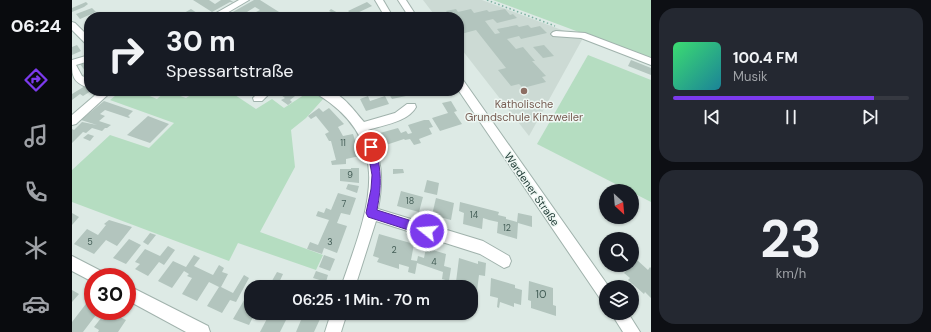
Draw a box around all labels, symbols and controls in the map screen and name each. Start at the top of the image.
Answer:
text: 06:24 [11,14,61,38]
text: 30 m [166,23,236,60]
icon: right [100,28,152,80]
text: 100.4 FM [733,48,798,68]
text: Spessartstraße [166,59,294,83]
icon: directions [22,66,50,94]
text: Musik [733,68,768,85]
marker: Katholische Grundschule Kinzweiler [519,86,529,96]
place label: Katholische Grundschule Kinzweiler [465,97,583,124]
icon: previous [701,106,723,128]
icon: pause [780,106,802,128]
icon: next [859,106,881,128]
icon: music [22,122,50,150]
pin [354,130,388,164]
icon: arrive [360,136,382,158]
house number: 11 [340,137,346,149]
street label: Wardener Straße [501,149,563,229]
house number: 9 [347,169,353,181]
icon: phone [22,178,50,206]
north arrow [599,184,639,224]
map controls [599,184,639,320]
house number: 18 [406,195,414,207]
house number: 7 [342,198,347,210]
text: 23 [760,205,822,273]
house number: 14 [470,209,479,221]
position arrow [406,210,448,252]
house number: 12 [503,222,511,234]
button: search [599,232,639,272]
icon: climate [22,234,50,262]
house number: 5 [87,236,93,248]
house number: 3 [327,236,333,248]
house number: 2 [391,244,397,256]
house number: 4 [431,256,437,268]
text: km/h [776,265,806,282]
speed limit sign: 30 [84,268,136,320]
button: layers [599,280,639,320]
house number: 10 [536,287,546,301]
icon: car [22,290,50,318]
text: 06:25 · 1 Min. · 70 m [292,290,430,310]

